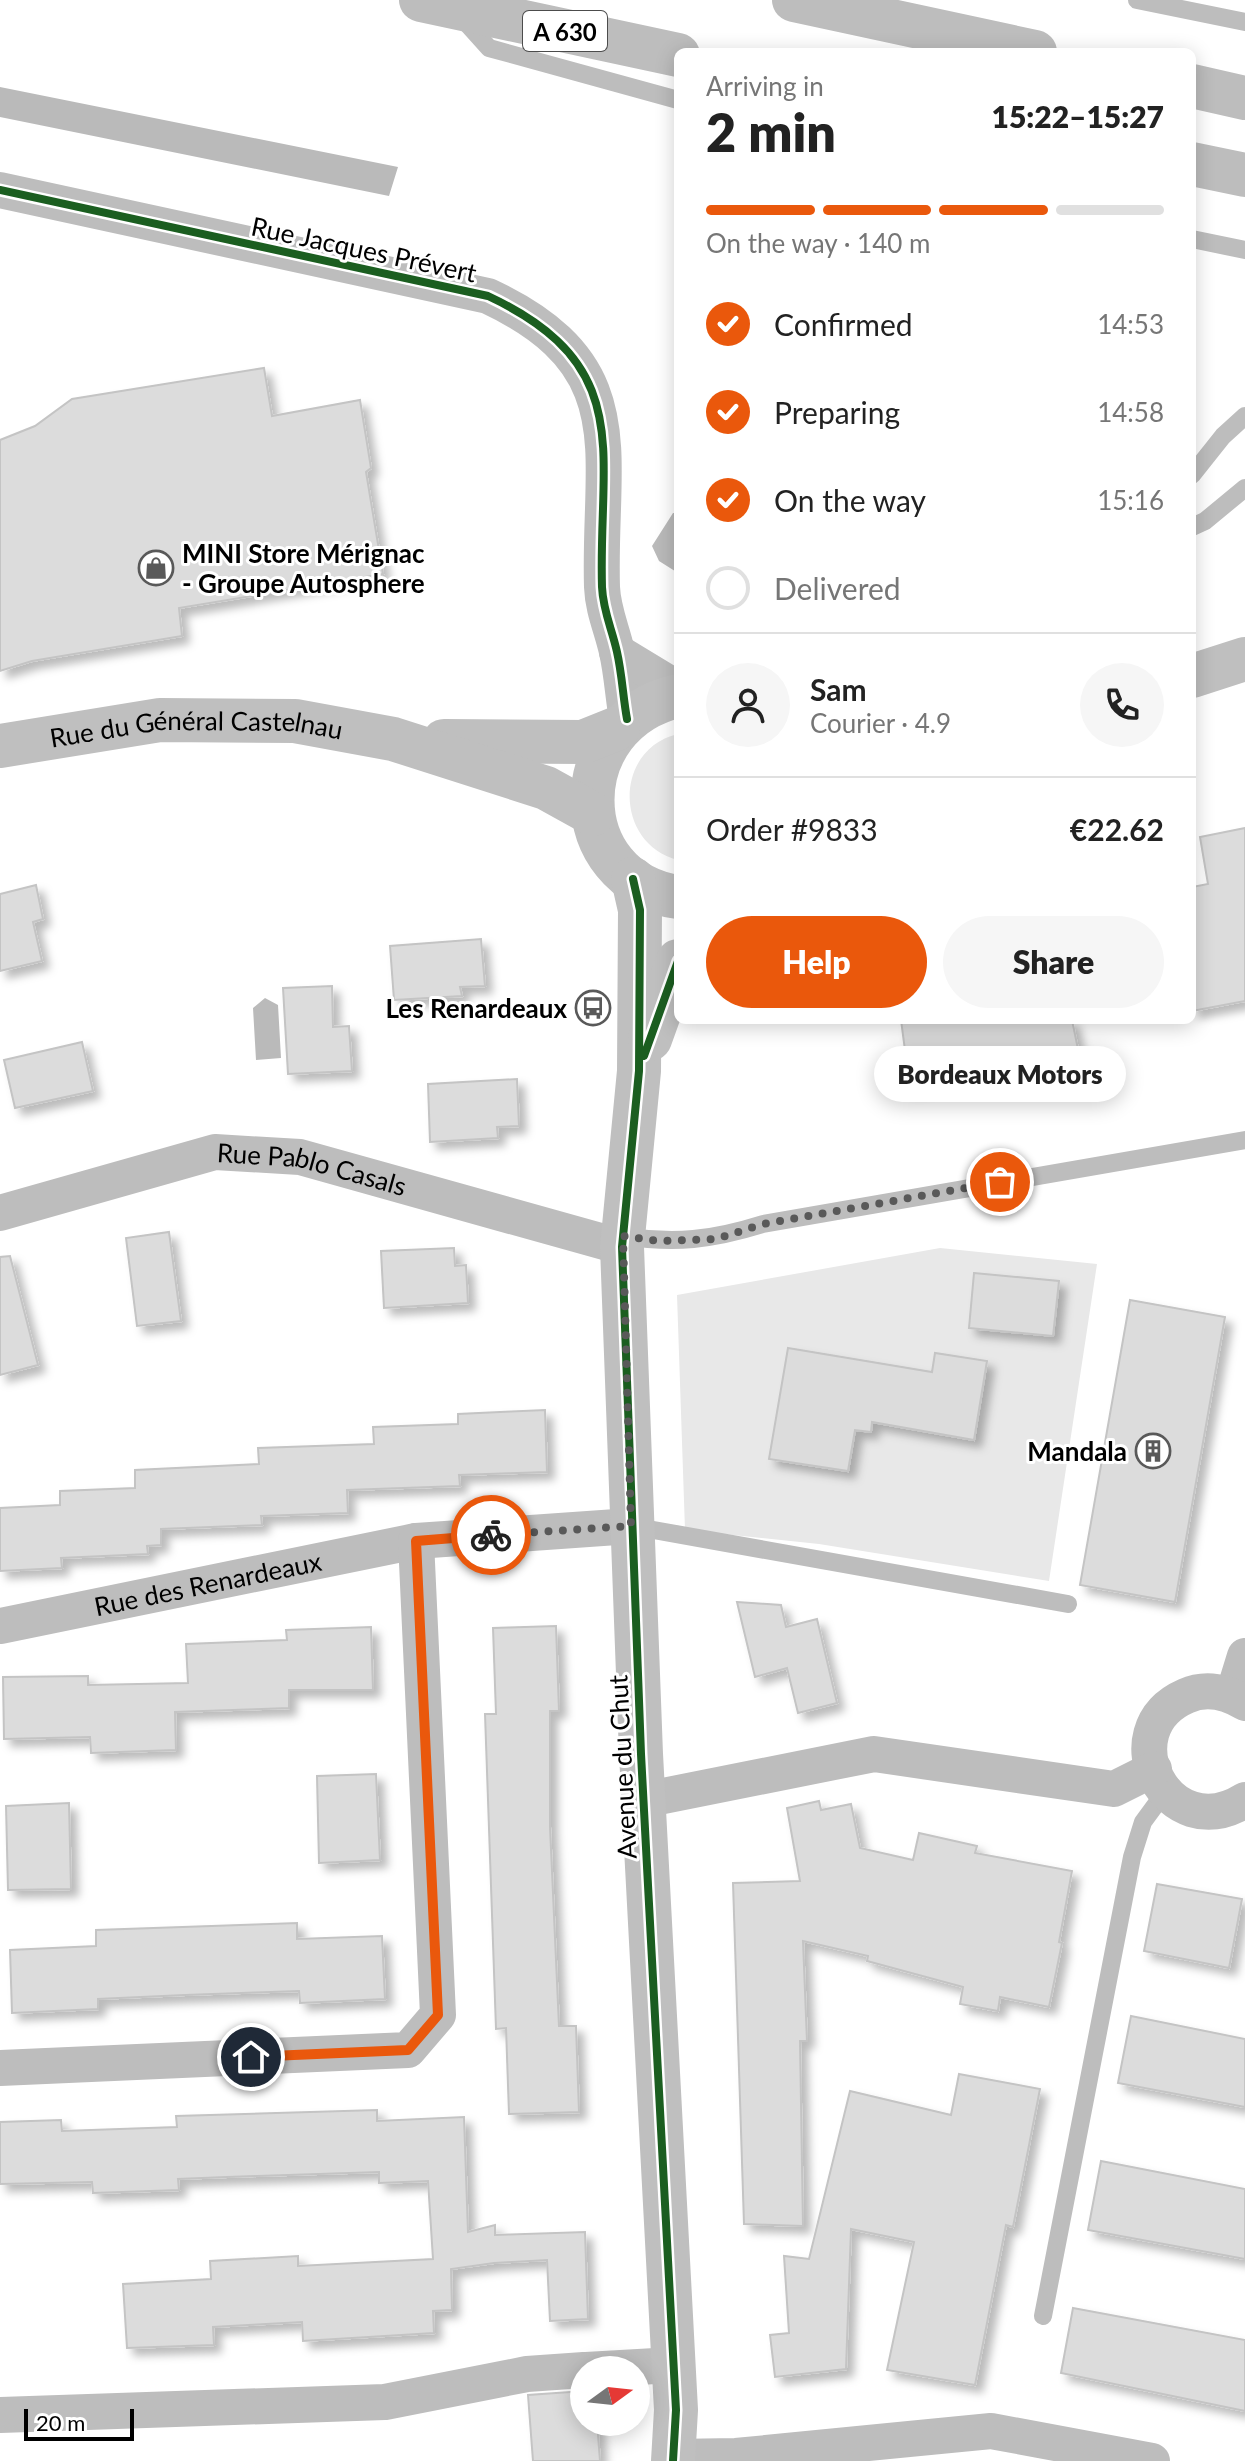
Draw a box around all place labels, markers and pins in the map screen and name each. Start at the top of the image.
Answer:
place label: MINI Store Mérignac - Groupe Autosphere [182,537,425,599]
shop icon: MINI Store Mérignac - Groupe Autosphere [137,549,175,587]
bus stop icon: Les Renardeaux [574,989,612,1027]
place label: Les Renardeaux [386,992,567,1024]
callout: Bordeaux Motors [874,1046,1126,1102]
pin [966,1148,1034,1216]
building icon: Mandala [1134,1432,1172,1470]
place label: Mandala [1027,1435,1127,1467]
pin [217,2023,285,2091]

